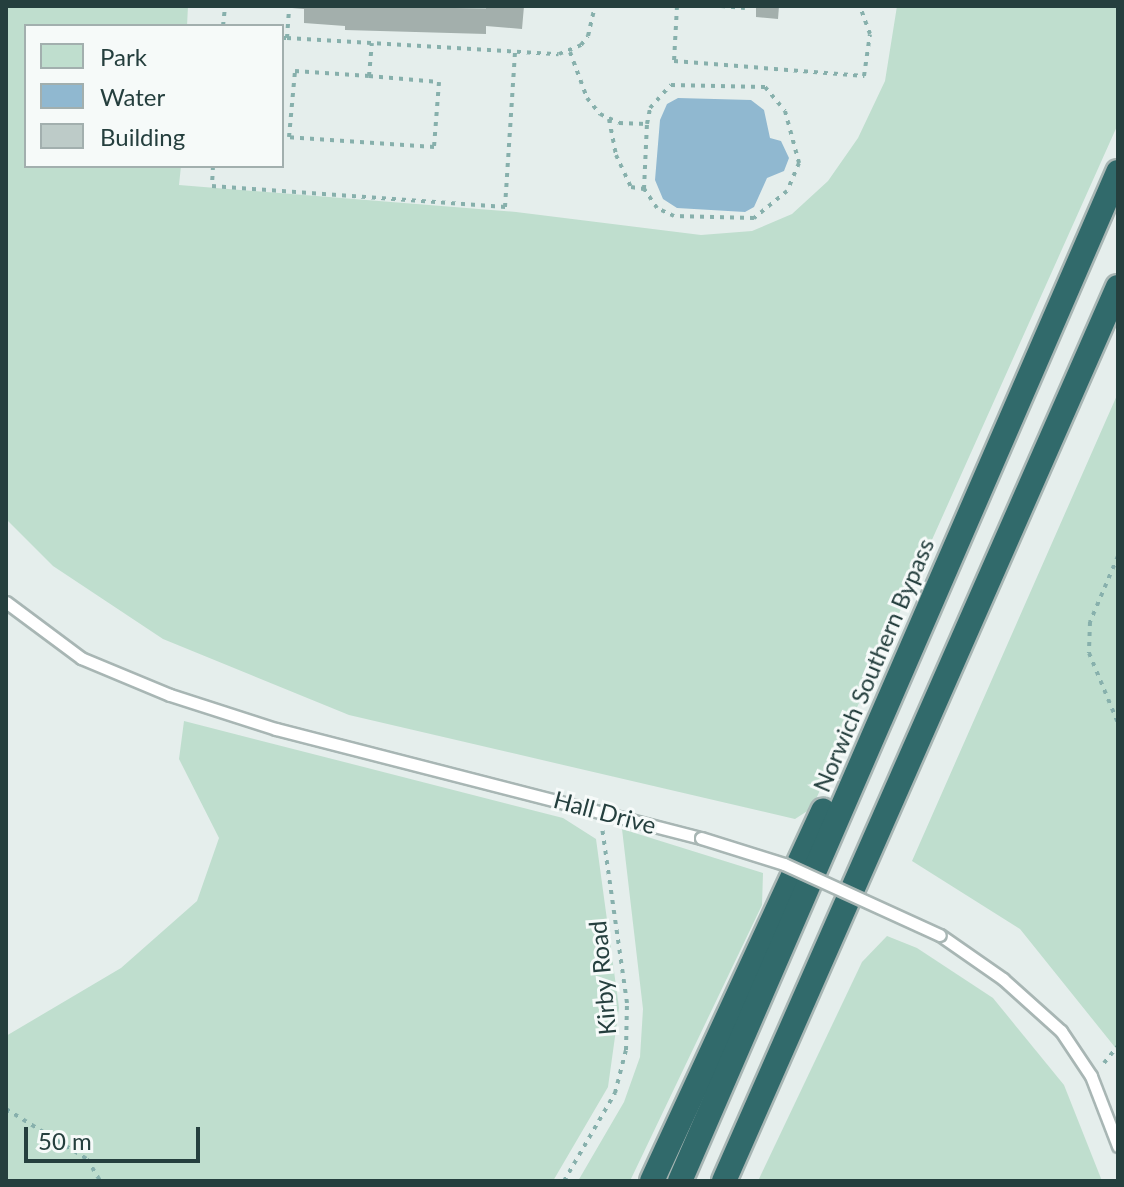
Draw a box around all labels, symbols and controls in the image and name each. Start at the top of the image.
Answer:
legend [24,24,284,168]
text: Park [100,42,147,71]
text: Water [100,82,165,111]
text: Building [100,122,185,151]
street label: Norwich Southern Bypass [807,534,939,796]
street label: Hall Drive [551,785,659,839]
street label: Kirby Road [583,919,621,1037]
scale bar [28,1111,204,1161]
text: 50 m [38,1126,92,1155]

